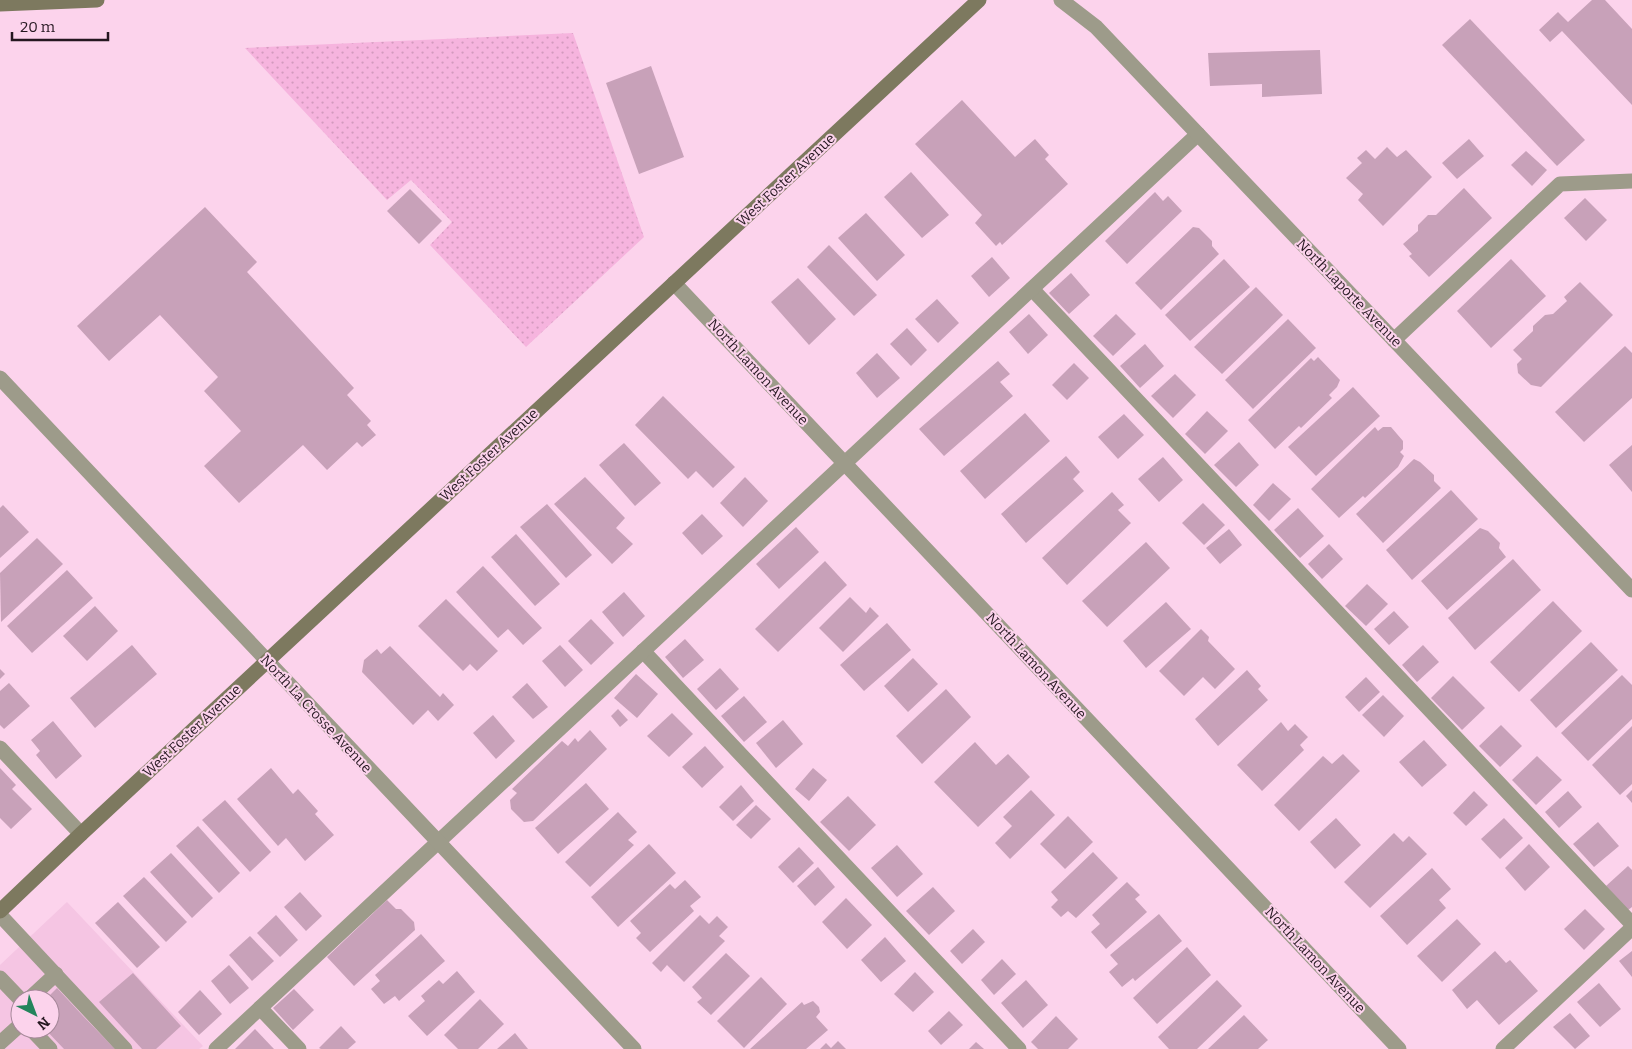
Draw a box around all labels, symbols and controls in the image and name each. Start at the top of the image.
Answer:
scale bar [12,10,109,42]
text: 20 m [20,18,56,36]
street label: West Foster Avenue [733,130,839,230]
street label: North Laporte Avenue [1293,235,1405,351]
street label: North Lamon Avenue [704,315,812,429]
street label: West Foster Avenue [436,405,542,505]
street label: North Lamon Avenue [982,609,1090,723]
street label: North La Crosse Avenue [257,651,375,777]
street label: West Foster Avenue [139,681,245,781]
street label: North Lamon Avenue [1261,903,1369,1017]
north arrow [10,989,60,1039]
text: N [34,1013,53,1033]

